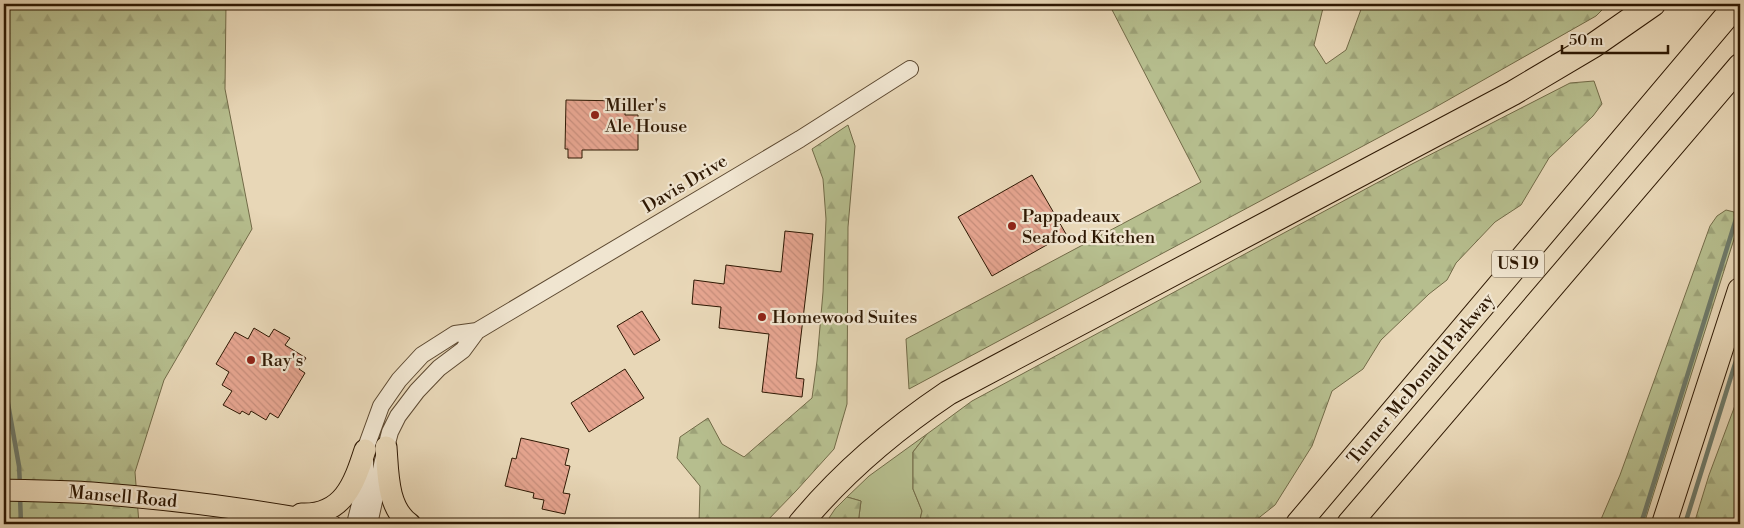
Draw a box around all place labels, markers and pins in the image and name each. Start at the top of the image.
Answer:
place label: Miller's Ale House [604,94,687,138]
marker: Miller's Ale House [589,109,601,121]
place label: Pappadeaux Seafood Kitchen [1022,205,1156,249]
marker: Pappadeaux Seafood Kitchen [1006,220,1018,232]
place label: Homewood Suites [772,306,917,329]
marker: Homewood Suites [756,311,768,323]
place label: Ray's [261,349,304,372]
marker: Ray's [245,354,257,366]

